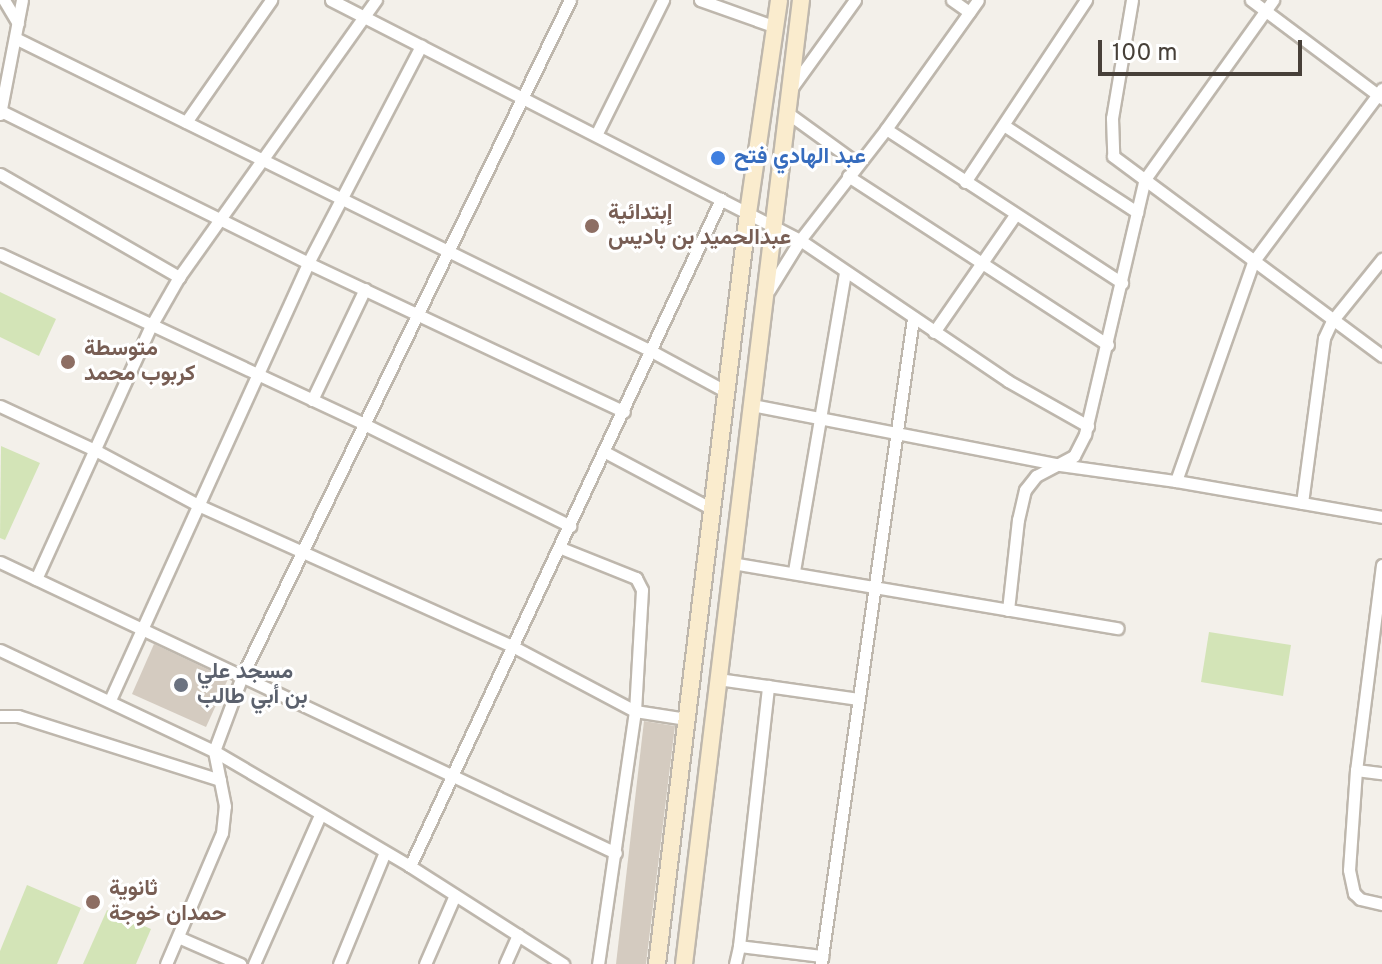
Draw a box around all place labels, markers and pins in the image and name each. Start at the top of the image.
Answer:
place label: عبد الهادي فتح [734,145,866,171]
marker: عبد الهادي فتح [709,149,727,167]
place label: إبتدائية عبدالحميد بن باديس [608,200,791,252]
marker: إبتدائية عبدالحميد بن باديس [583,217,601,235]
place label: متوسطة كربوب محمد [84,336,195,388]
marker: متوسطة كربوب محمد [59,353,77,371]
place label: مسجد علي بن أبي طالب [197,659,308,710]
marker: مسجد علي بن أبي طالب [172,676,190,694]
place label: ثانوية حمدان خوجة [109,876,227,928]
marker: ثانوية حمدان خوجة [84,893,102,911]

